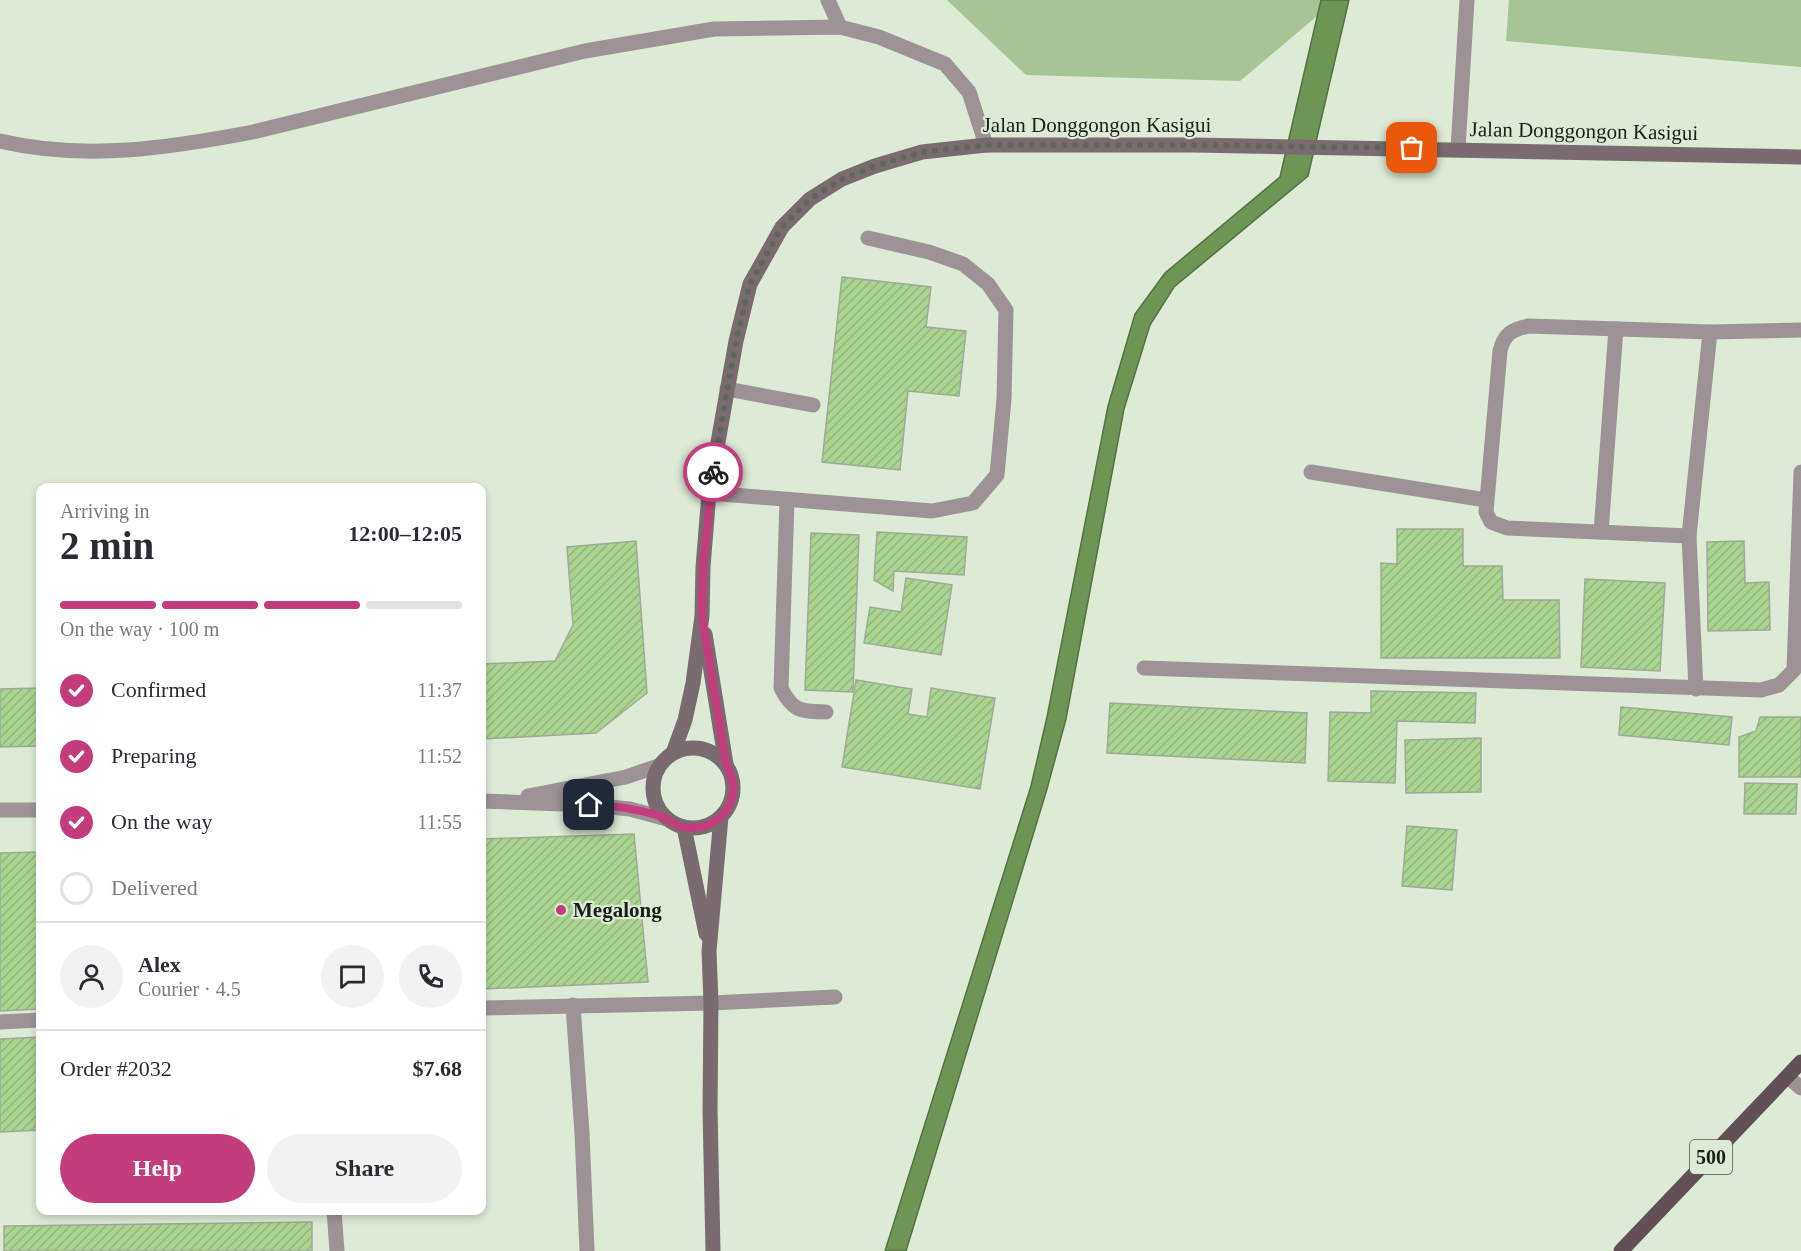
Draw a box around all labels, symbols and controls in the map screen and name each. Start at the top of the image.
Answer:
street label: Jalan Donggongon Kasigui [983,113,1211,137]
street label: Jalan Donggongon Kasigui [1469,117,1699,145]
pin [1386,122,1437,173]
icon: bag [1395,131,1428,164]
courier [683,442,743,502]
icon: bike [697,456,730,489]
text: Arriving in [60,500,149,522]
text: 12:00–12:05 [348,521,462,546]
text: 2 min [60,524,154,567]
text: On the way · 100 m [60,618,219,640]
icon: check [60,674,93,707]
text: Confirmed [111,677,206,702]
text: 11:37 [417,679,462,701]
icon: check [60,740,93,773]
text: Preparing [111,743,197,768]
text: 11:52 [417,745,462,767]
pin [563,779,614,830]
icon: home [572,788,605,821]
icon: check [60,806,93,839]
text: On the way [111,809,212,834]
text: 11:55 [417,811,462,833]
text: Delivered [111,875,198,900]
place label: Megalong [573,898,662,922]
marker: Megalong [554,903,568,917]
button: person [60,945,123,1008]
button: chat [321,945,384,1008]
button: phone [399,945,462,1008]
text: Alex [138,952,181,977]
text: Courier · 4.5 [138,978,241,1000]
text: Order #2032 [60,1056,172,1081]
text: $7.68 [413,1056,462,1081]
button: Help [60,1134,255,1203]
button: Share [267,1134,462,1203]
road number: 500 [1690,1140,1732,1174]

